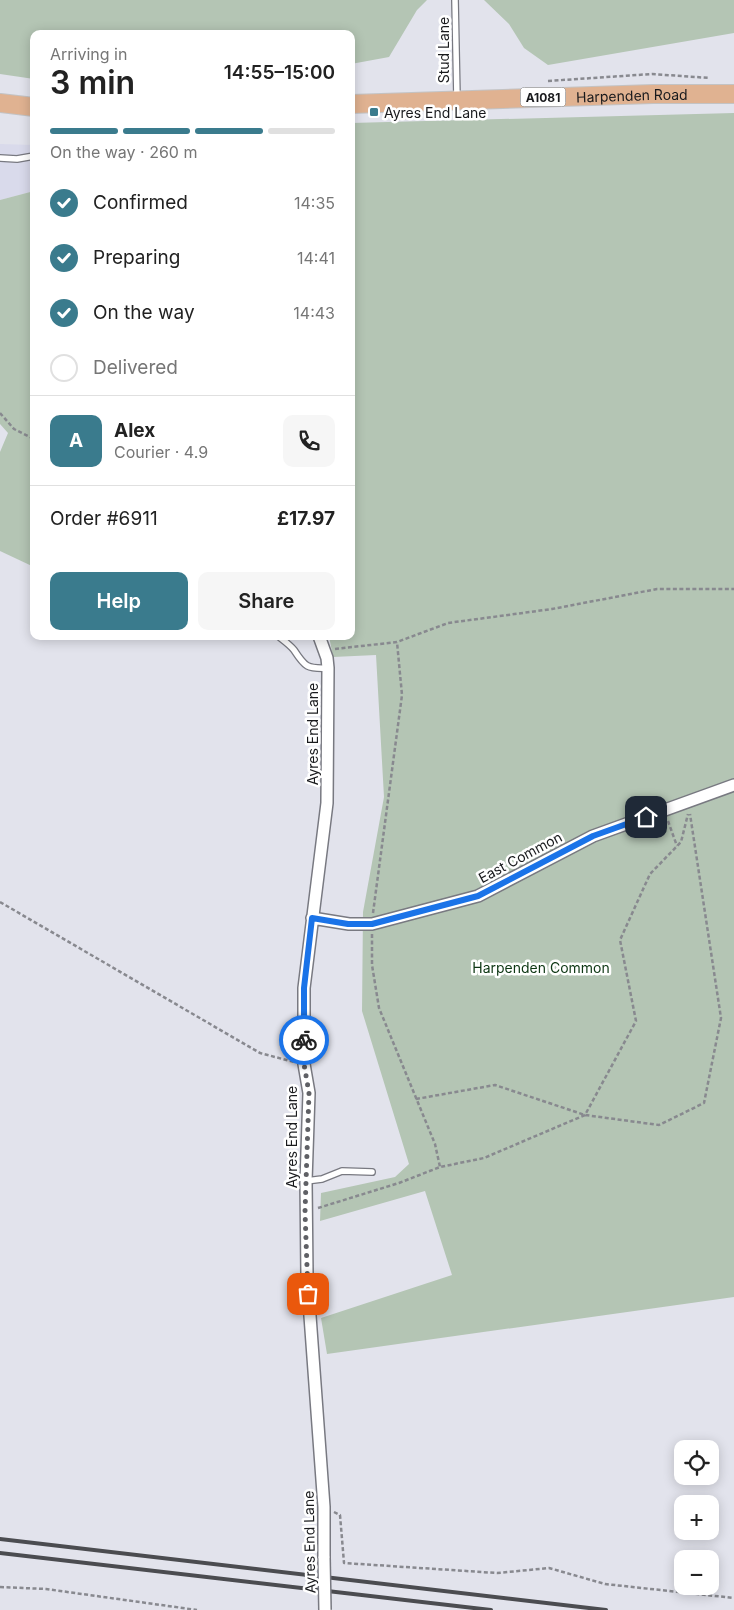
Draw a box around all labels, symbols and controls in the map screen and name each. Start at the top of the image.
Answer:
street label: Stud Lane [435,17,452,83]
text: Arriving in [50,44,127,64]
text: 14:55–15:00 [224,61,335,84]
text: 3 min [50,63,135,102]
street label: Harpenden Road [576,85,688,105]
road number: A1081 [520,88,566,106]
place label: Ayres End Lane [384,104,487,121]
marker: Ayres End Lane [368,106,380,118]
text: On the way · 260 m [50,142,197,162]
icon: check [50,189,78,217]
text: Confirmed [93,191,188,214]
text: 14:35 [294,193,335,213]
icon: check [50,244,78,272]
text: Preparing [93,246,180,269]
text: 14:41 [297,248,335,268]
icon: check [50,299,78,327]
text: On the way [93,301,195,324]
text: 14:43 [293,303,335,323]
text: Delivered [93,356,178,379]
button: phone [283,415,335,467]
text: Alex [114,419,155,442]
text: A [69,429,83,452]
text: Courier · 4.9 [114,442,208,462]
text: Order #6911 [50,507,158,530]
text: £17.97 [277,507,335,530]
button: Help [50,572,188,630]
button: Share [198,572,335,630]
street label: Ayres End Lane [304,683,321,785]
pin [625,796,667,838]
icon: home [632,803,660,831]
street label: East Common [475,828,565,886]
park label: Harpenden Common [472,959,610,976]
courier [279,1015,329,1065]
icon: bike [290,1026,318,1054]
street label: Ayres End Lane [283,1086,300,1188]
pin [287,1273,329,1315]
icon: bag [294,1280,322,1308]
map controls [674,1440,719,1595]
button: locate [674,1440,719,1485]
street label: Ayres End Lane [300,1491,318,1593]
button: + [674,1495,719,1540]
button: − [674,1550,719,1595]

